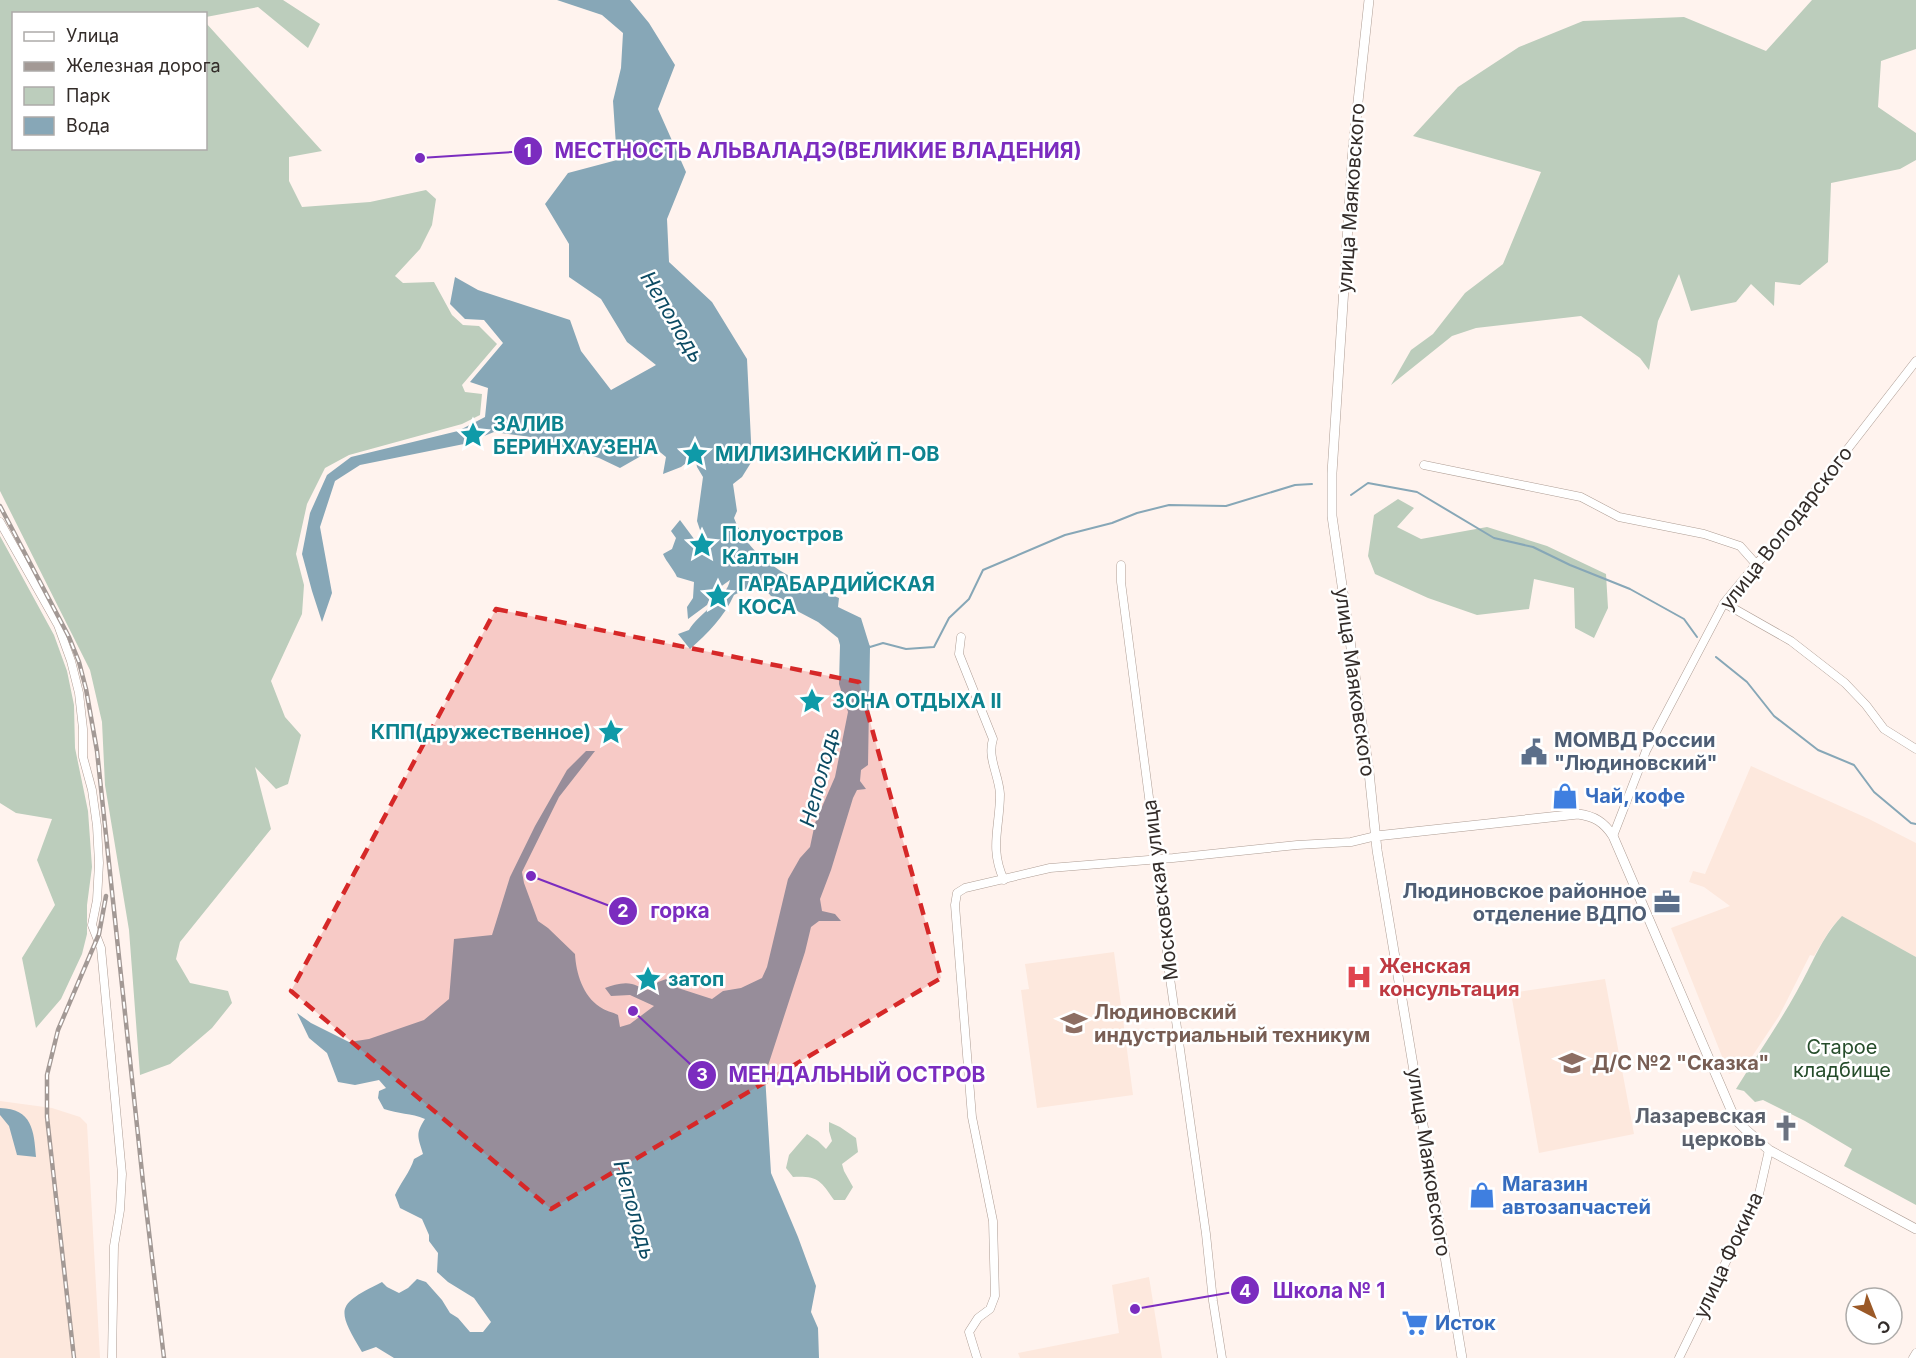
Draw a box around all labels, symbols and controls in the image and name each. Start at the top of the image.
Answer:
legend [12,12,207,150]
text: Улица [66,25,119,46]
text: Железная дорога [66,55,221,76]
text: Парк [66,85,111,106]
street label: улица Маяковского [1332,102,1370,294]
text: Вода [66,115,110,136]
callout: МЕСТНОСТЬ АЛЬВАЛАДЭ(ВЕЛИКИЕ ВЛАДЕНИЯ) [513,132,1094,171]
text: МЕСТНОСТЬ АЛЬВАЛАДЭ(ВЕЛИКИЕ ВЛАДЕНИЯ) [554,138,1082,163]
text: 1 [524,140,532,161]
water label: Неполодь [635,266,709,367]
place label: ЗАЛИВ БЕРИНХАУЗЕНА [493,412,658,459]
place icon: ЗАЛИВ БЕРИНХАУЗЕНА [458,420,488,450]
place icon: МИЛИЗИНСКИЙ П-ОВ [680,439,710,469]
place label: МИЛИЗИНСКИЙ П-ОВ [715,441,940,466]
street label: улица Володарского [1715,441,1857,615]
place label: Полуостров Калтын [722,522,843,569]
place icon: Полуостров Калтын [687,530,717,560]
place label: ГАРАБАРДИЙСКАЯ КОСА [738,571,935,619]
place icon: ГАРАБАРДИЙСКАЯ КОСА [703,581,733,611]
street label: улица Маяковского [1330,586,1380,778]
place icon: ЗОНА ОТДЫХА II [797,686,827,716]
place label: ЗОНА ОТДЫХА II [832,689,1002,713]
place icon: КПП(дружественное) [596,717,626,747]
place label: КПП(дружественное) [371,720,591,744]
water label: Неполодь [794,724,845,830]
place label: МОМВД России "Людиновский" [1554,728,1717,775]
public building icon: МОМВД России "Людиновский" [1519,737,1549,767]
shop icon: Чай, кофе [1550,781,1580,811]
place label: Чай, кофе [1585,784,1685,808]
street label: Московская улица [1137,798,1183,982]
place label: Людиновское районное отделение ВДПО [1402,879,1647,926]
office icon: Людиновское районное отделение ВДПО [1652,887,1682,917]
callout: горка [608,892,722,931]
text: горка [650,898,710,923]
text: 2 [617,900,629,921]
place label: Женская консультация [1379,954,1520,1001]
hospital icon: Женская консультация [1344,962,1374,992]
place icon: затоп [633,964,663,994]
place label: затоп [668,967,724,991]
place label: Людиновский индустриальный техникум [1094,1000,1370,1047]
school or university icon: Людиновский индустриальный техникум [1059,1008,1089,1038]
park label: Старое кладбище [1793,1035,1891,1082]
school or university icon: Д/С №2 "Сказка" [1557,1048,1587,1078]
place label: Д/С №2 "Сказка" [1592,1051,1769,1075]
callout: МЕНДАЛЬНЫЙ ОСТРОВ [687,1055,998,1094]
text: МЕНДАЛЬНЫЙ ОСТРОВ [729,1061,986,1087]
text: 3 [696,1064,708,1085]
street label: улица Маяковского [1402,1066,1456,1258]
place label: Лазаревская церковь [1635,1104,1766,1151]
church icon: Лазаревская церковь [1771,1113,1801,1143]
water label: Неполодь [608,1157,661,1262]
place label: Магазин автозапчастей [1502,1172,1651,1219]
shop icon: Магазин автозапчастей [1467,1180,1497,1210]
street label: улица Фокина [1688,1188,1768,1322]
callout: Школа № 1 [1230,1271,1397,1310]
text: Школа № 1 [1273,1278,1385,1303]
text: 4 [1239,1280,1251,1301]
north arrow [1844,1286,1904,1346]
supermarket icon: Исток [1400,1308,1430,1338]
place label: Исток [1435,1311,1496,1335]
text: С [1873,1316,1895,1339]

